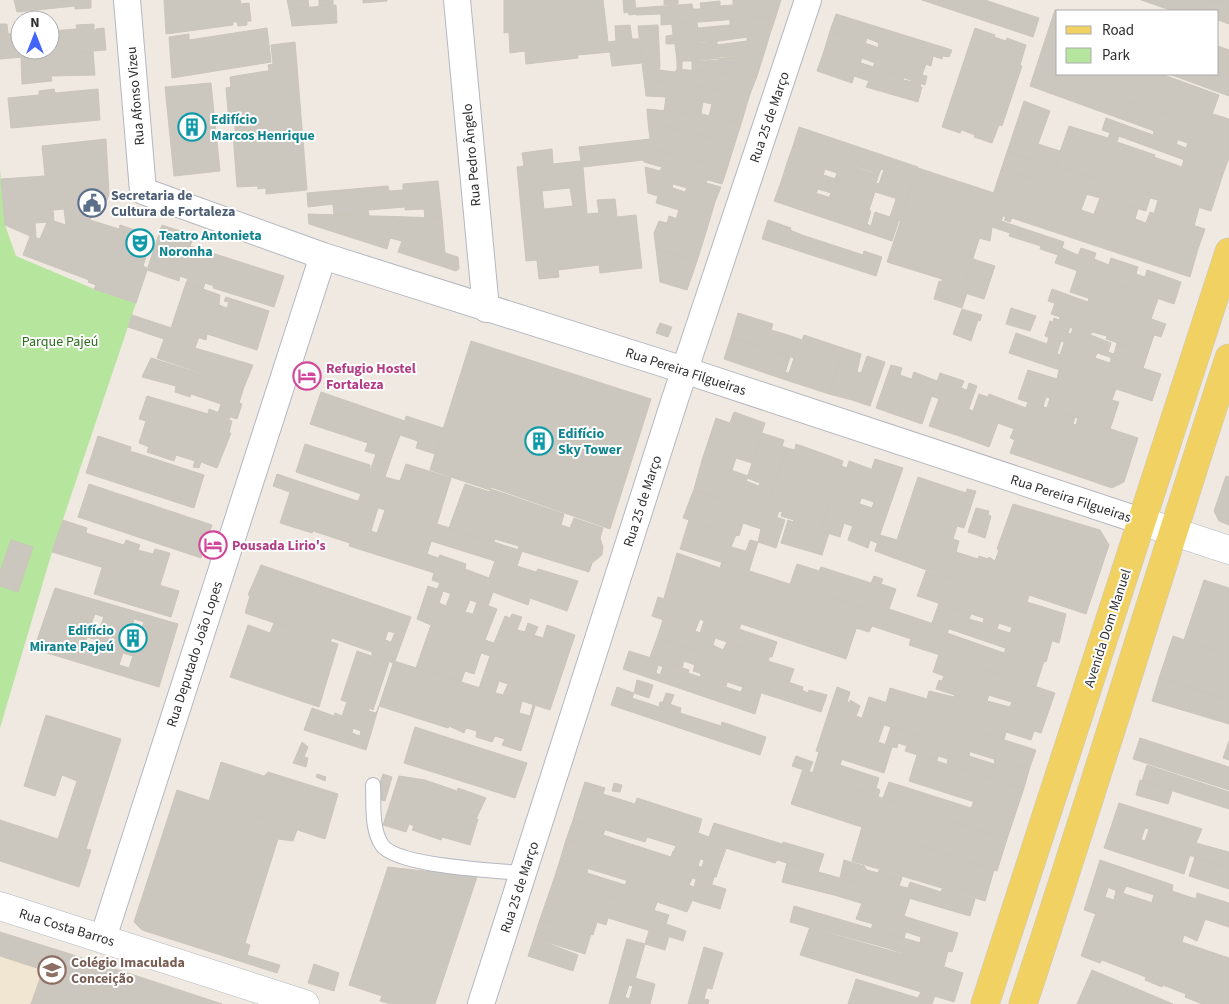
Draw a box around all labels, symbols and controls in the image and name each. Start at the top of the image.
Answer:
north arrow [10,10,60,60]
legend [1056,10,1219,75]
text: N [30,13,40,33]
text: Road [1102,20,1134,41]
text: Park [1102,45,1131,66]
street label: Rua Afonso Vizeu [122,46,150,146]
street label: Rua 25 de Março [745,69,795,166]
street label: Rua Pedro Ângelo [458,103,486,207]
place label: Edifício Marcos Henrique [211,110,315,146]
building icon: Edifício Marcos Henrique [177,112,207,142]
place label: Secretaria de Cultura de Fortaleza [111,186,235,222]
public building icon: Secretaria de Cultura de Fortaleza [77,188,107,218]
place label: Teatro Antonieta Noronha [159,226,262,262]
theatre icon: Teatro Antonieta Noronha [125,228,155,258]
park label: Parque Pajeú [22,332,98,352]
street label: Rua Pereira Filgueiras [623,343,749,401]
place label: Refugio Hostel Fortaleza [326,359,416,395]
hotel icon: Refugio Hostel Fortaleza [292,361,322,391]
place label: Edifício Sky Tower [558,424,622,460]
building icon: Edifício Sky Tower [524,426,554,456]
street label: Rua 25 de Março [619,453,667,550]
street label: Rua Pereira Filgueiras [1008,470,1134,528]
hotel icon: Pousada Lirio's [198,530,228,560]
place label: Pousada Lirio's [232,536,326,556]
street label: Avenida Dom Manuel [1079,566,1137,690]
street label: Rua Deputado João Lopes [162,579,228,730]
place label: Edifício Mirante Pajeú [29,621,114,657]
building icon: Edifício Mirante Pajeú [118,623,148,653]
street label: Rua 25 de Março [496,839,544,936]
street label: Rua Costa Barros [16,904,117,952]
place label: Colégio Imaculada Conceição [71,953,185,989]
school or university icon: Colégio Imaculada Conceição [37,955,67,985]

